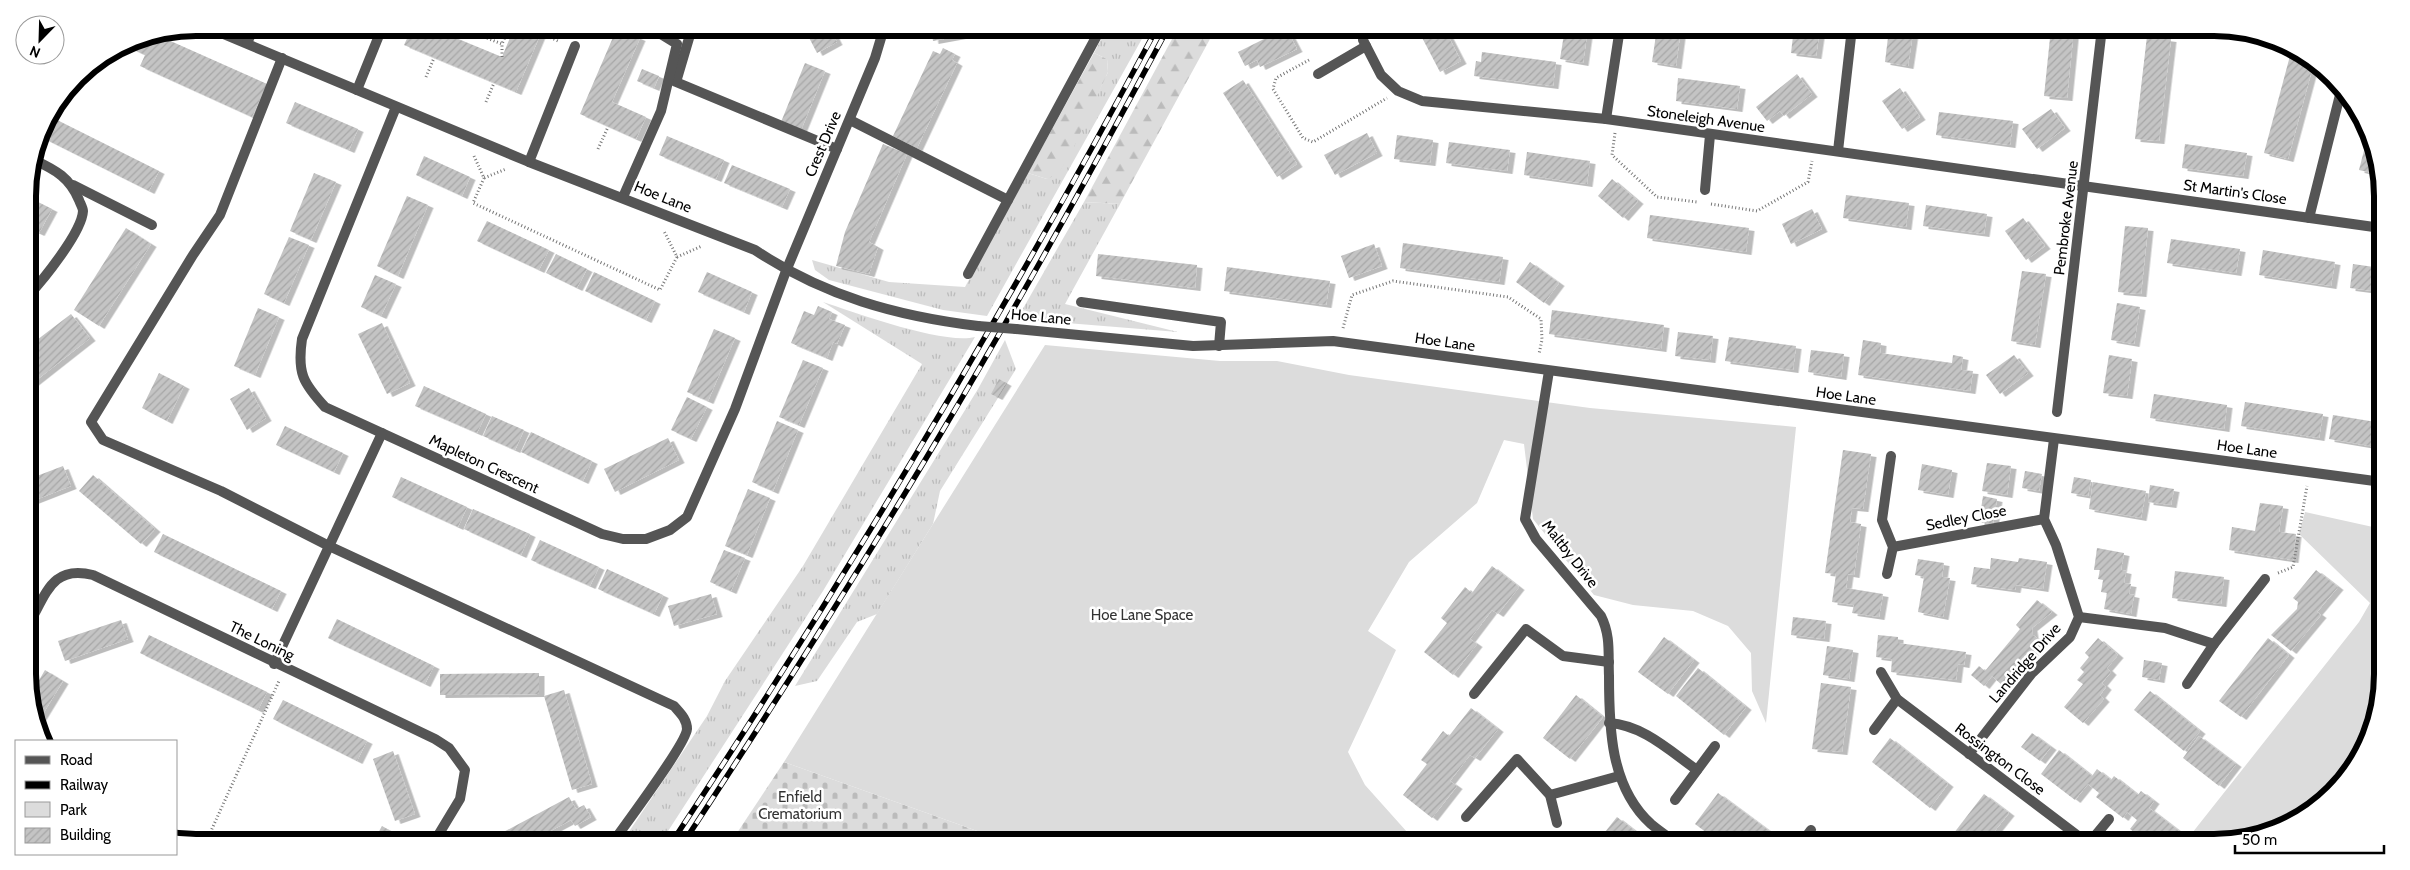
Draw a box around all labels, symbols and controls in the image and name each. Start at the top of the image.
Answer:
north arrow [15,15,65,65]
text: N [27,42,43,62]
street label: Stoneleigh Avenue [1646,102,1766,136]
street label: Crest Drive [801,108,845,180]
street label: Pembroke Avenue [2050,159,2082,276]
street label: St Martin's Close [2182,176,2288,208]
street label: Hoe Lane [632,177,695,217]
street label: Hoe Lane [1010,305,1072,329]
street label: Hoe Lane [1414,329,1477,355]
street label: Hoe Lane [1815,383,1878,409]
street label: Mapleton Crescent [426,431,542,497]
street label: Hoe Lane [2216,436,2279,462]
street label: Sedley Close [1924,501,2008,535]
street label: Maltby Drive [1538,517,1602,592]
park label: Hoe Lane Space [1091,606,1194,624]
street label: The Loning [227,618,298,665]
street label: Landridge Drive [1985,619,2065,707]
street label: Rossington Close [1951,719,2049,799]
legend [15,740,178,855]
text: Road [60,751,93,769]
text: Railway [60,776,109,794]
park label: Enfield Crematorium [758,788,842,823]
text: Park [60,801,87,819]
scale bar [2235,822,2384,854]
text: Building [60,826,111,844]
text: 50 m [2242,831,2277,849]

